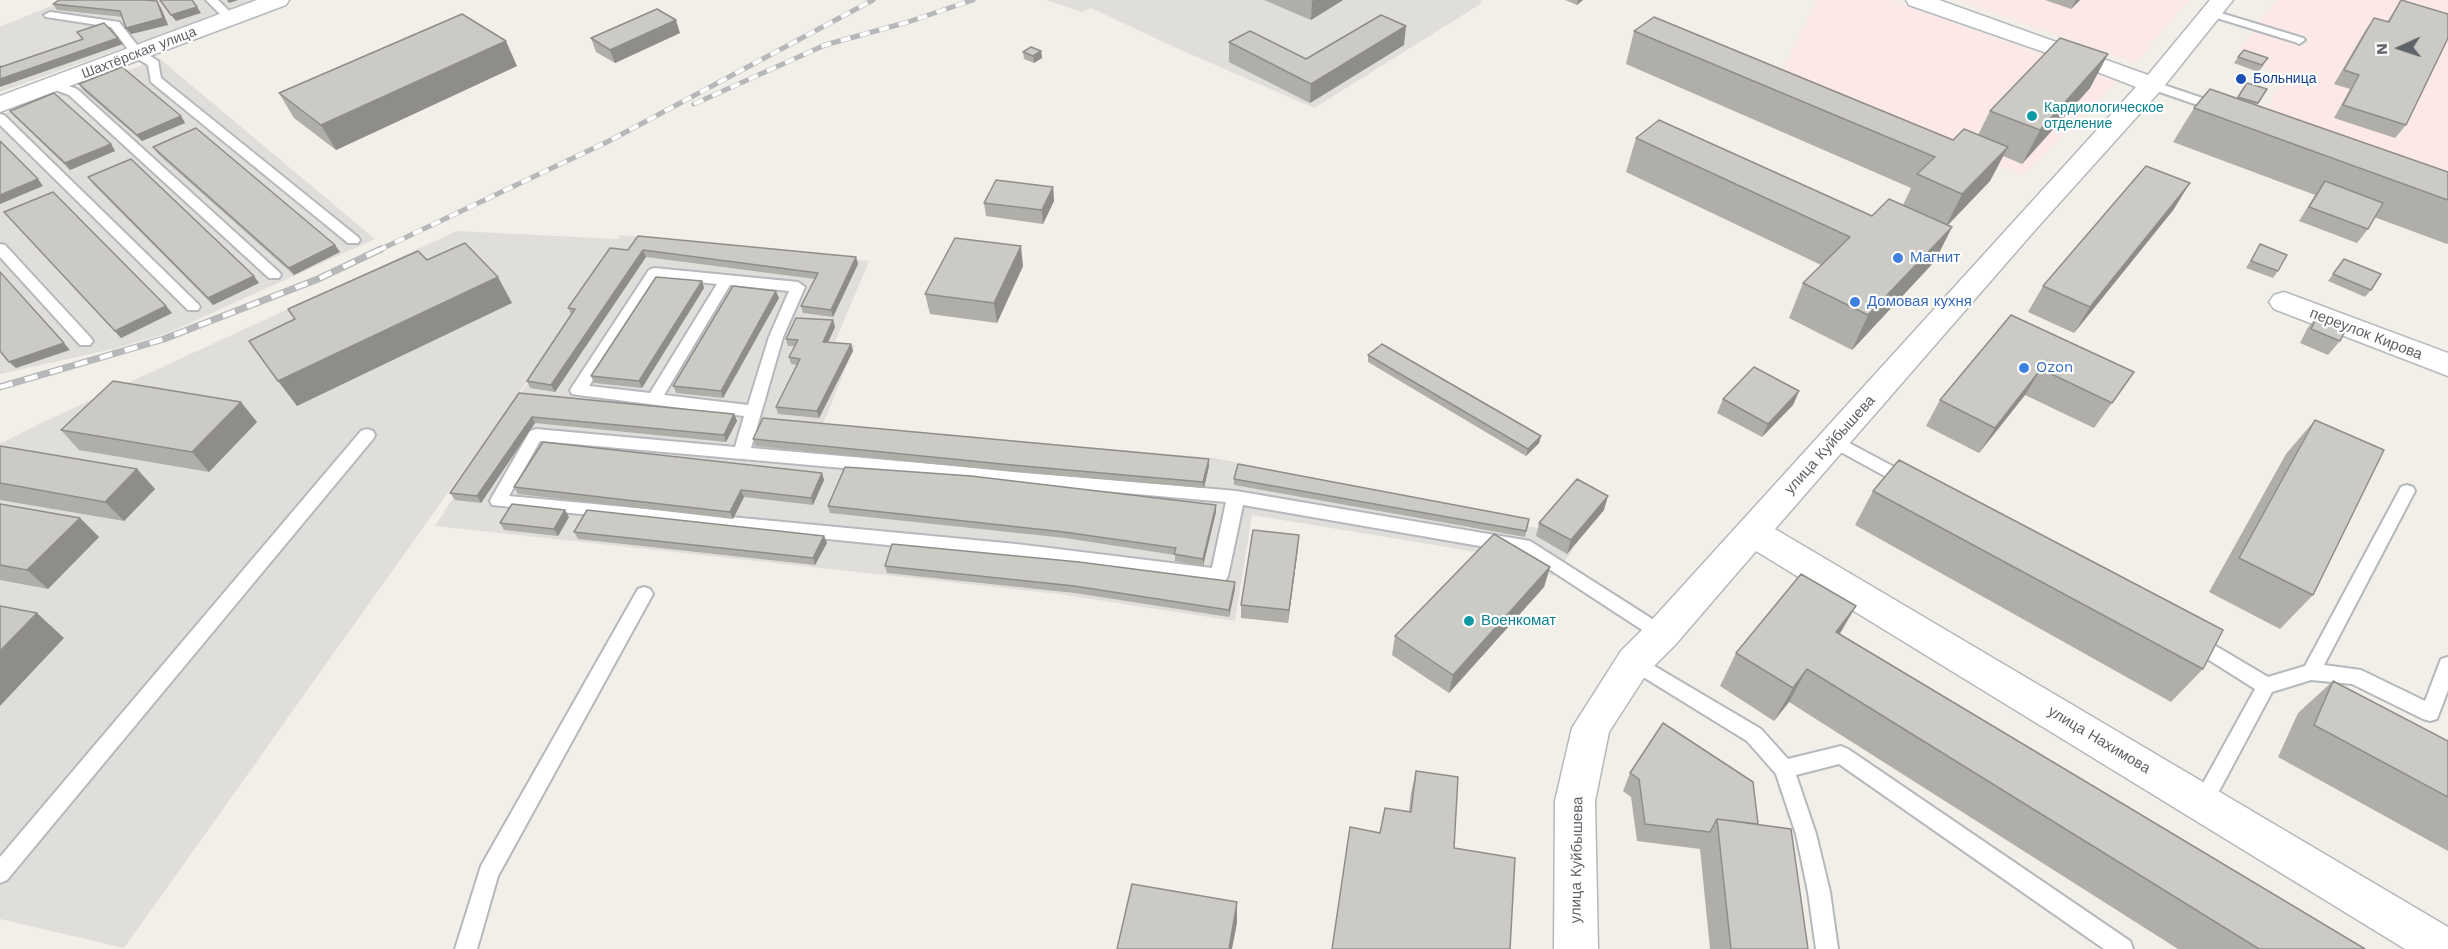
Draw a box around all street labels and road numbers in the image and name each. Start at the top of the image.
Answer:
street label: Шахтёрская улица [79,23,199,83]
street label: переулок Кирова [2307,304,2425,364]
street label: улица Куйбышева [1781,392,1879,498]
street label: улица Нахимова [2045,702,2153,778]
street label: улица Куйбышева [1567,796,1587,924]

